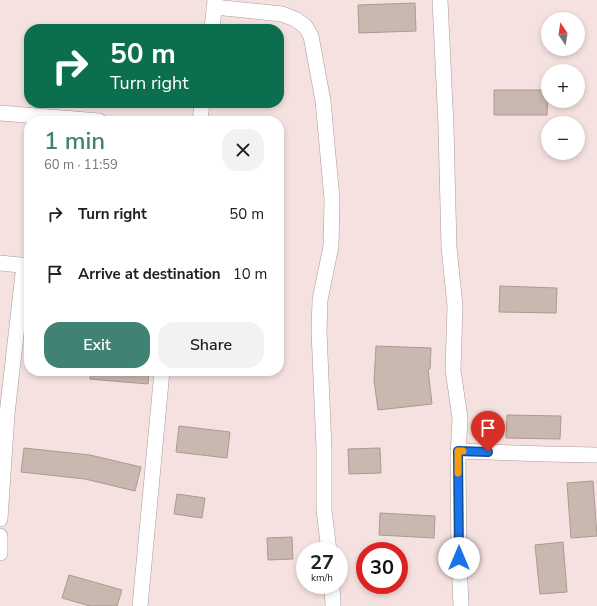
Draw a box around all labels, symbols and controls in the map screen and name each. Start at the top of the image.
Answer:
north arrow [541,12,585,56]
map controls [541,12,585,160]
text: 50 m [110,35,176,73]
icon: right [44,40,96,92]
button: + [541,64,585,108]
text: Turn right [110,71,189,95]
button: − [541,116,585,160]
text: 1 min [44,125,105,157]
button: close [222,129,264,171]
text: 60 m · 11:59 [44,156,118,174]
icon: right [44,203,66,225]
text: Turn right [78,204,147,224]
text: 50 m [229,204,264,224]
icon: arrive [44,263,66,285]
text: Arrive at destination [78,264,221,284]
text: 10 m [233,264,267,284]
button: Exit [44,322,150,368]
button: Share [158,322,264,368]
pin [471,411,505,452]
icon: arrive [477,417,499,439]
position arrow [438,537,480,579]
speed limit sign: 30 [356,542,408,594]
text: 27 [310,549,334,576]
text: km/h [311,571,333,585]

